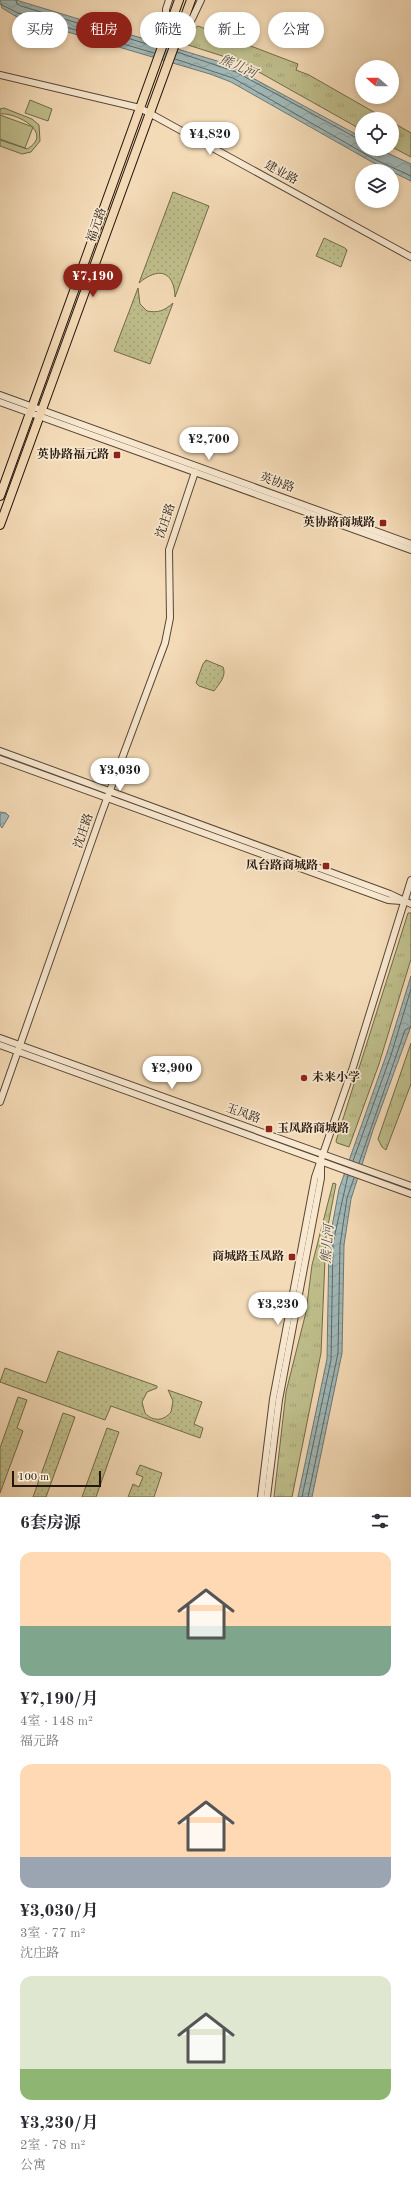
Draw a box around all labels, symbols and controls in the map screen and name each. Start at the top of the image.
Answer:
chip: 买房 [12,12,68,48]
chip: 租房 [76,12,132,48]
chip: 筛选 [140,12,196,48]
chip: 新上 [204,12,260,48]
chip: 公寓 [268,12,324,48]
water label: 熊儿河 [218,51,261,82]
north arrow [355,60,399,104]
map controls [355,60,399,208]
button: locate [355,112,399,156]
pin: ¥4,820 [177,122,243,156]
text: ¥4,820 [189,128,231,141]
street label: 建业路 [262,157,301,187]
button: layers [355,164,399,208]
street label: 福元路 [83,205,109,244]
pin: ¥7,190 [60,264,126,298]
text: ¥7,190 [72,270,114,283]
pin: ¥2,700 [176,427,242,461]
text: ¥2,700 [188,433,230,446]
place label: 英协路福元路 [37,447,109,461]
marker: 英协路福元路 [112,450,122,460]
street label: 英协路 [258,469,297,495]
street label: 沈庄路 [153,501,178,540]
place label: 英协路商城路 [303,515,375,529]
marker: 英协路商城路 [378,518,388,528]
pin: ¥3,030 [87,758,153,792]
text: ¥3,030 [99,764,141,777]
street label: 沈庄路 [71,811,96,850]
place label: 凤台路商城路 [246,858,318,872]
marker: 凤台路商城路 [321,861,331,871]
pin: ¥2,900 [139,1056,205,1090]
text: ¥2,900 [151,1062,193,1075]
place label: 未来小学 [312,1070,360,1084]
marker: 未来小学 [299,1073,309,1083]
street label: 玉凤路 [224,1100,263,1126]
place label: 玉凤路商城路 [277,1121,349,1135]
marker: 玉凤路商城路 [264,1124,274,1134]
water label: 熊儿河 [318,1222,336,1264]
place label: 商城路玉凤路 [212,1249,284,1263]
marker: 商城路玉凤路 [287,1252,297,1262]
pin: ¥3,230 [245,1292,311,1326]
text: ¥3,230 [257,1298,299,1311]
scale bar [12,1469,101,1488]
text: 100 m [18,1472,49,1483]
icon: filters [369,1510,391,1532]
text: 6套房源 [20,1515,81,1532]
icon: home [170,1578,242,1650]
text: ¥7,190/月 [20,1691,99,1708]
text: 4室 · 148 m² [20,1715,93,1728]
text: 福元路 [20,1735,59,1748]
icon: home [170,1790,242,1862]
text: ¥3,030/月 [20,1903,99,1920]
text: 3室 · 77 m² [20,1927,85,1940]
text: 沈庄路 [20,1947,59,1960]
icon: home [170,2002,242,2074]
text: ¥3,230/月 [20,2115,99,2132]
text: 2室 · 78 m² [20,2139,85,2152]
text: 公寓 [20,2159,46,2172]

